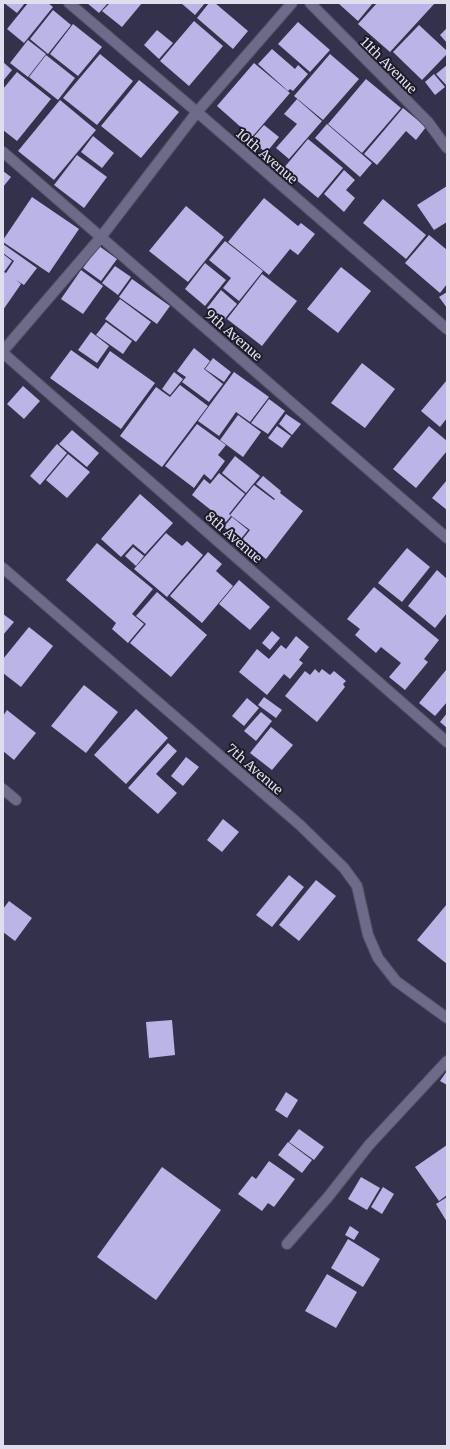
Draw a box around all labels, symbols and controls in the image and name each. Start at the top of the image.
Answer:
street label: 11th Avenue [357,33,421,97]
street label: 10th Avenue [232,125,301,188]
street label: 9th Avenue [202,306,266,365]
street label: 8th Avenue [202,508,266,567]
street label: 7th Avenue [223,740,287,799]

